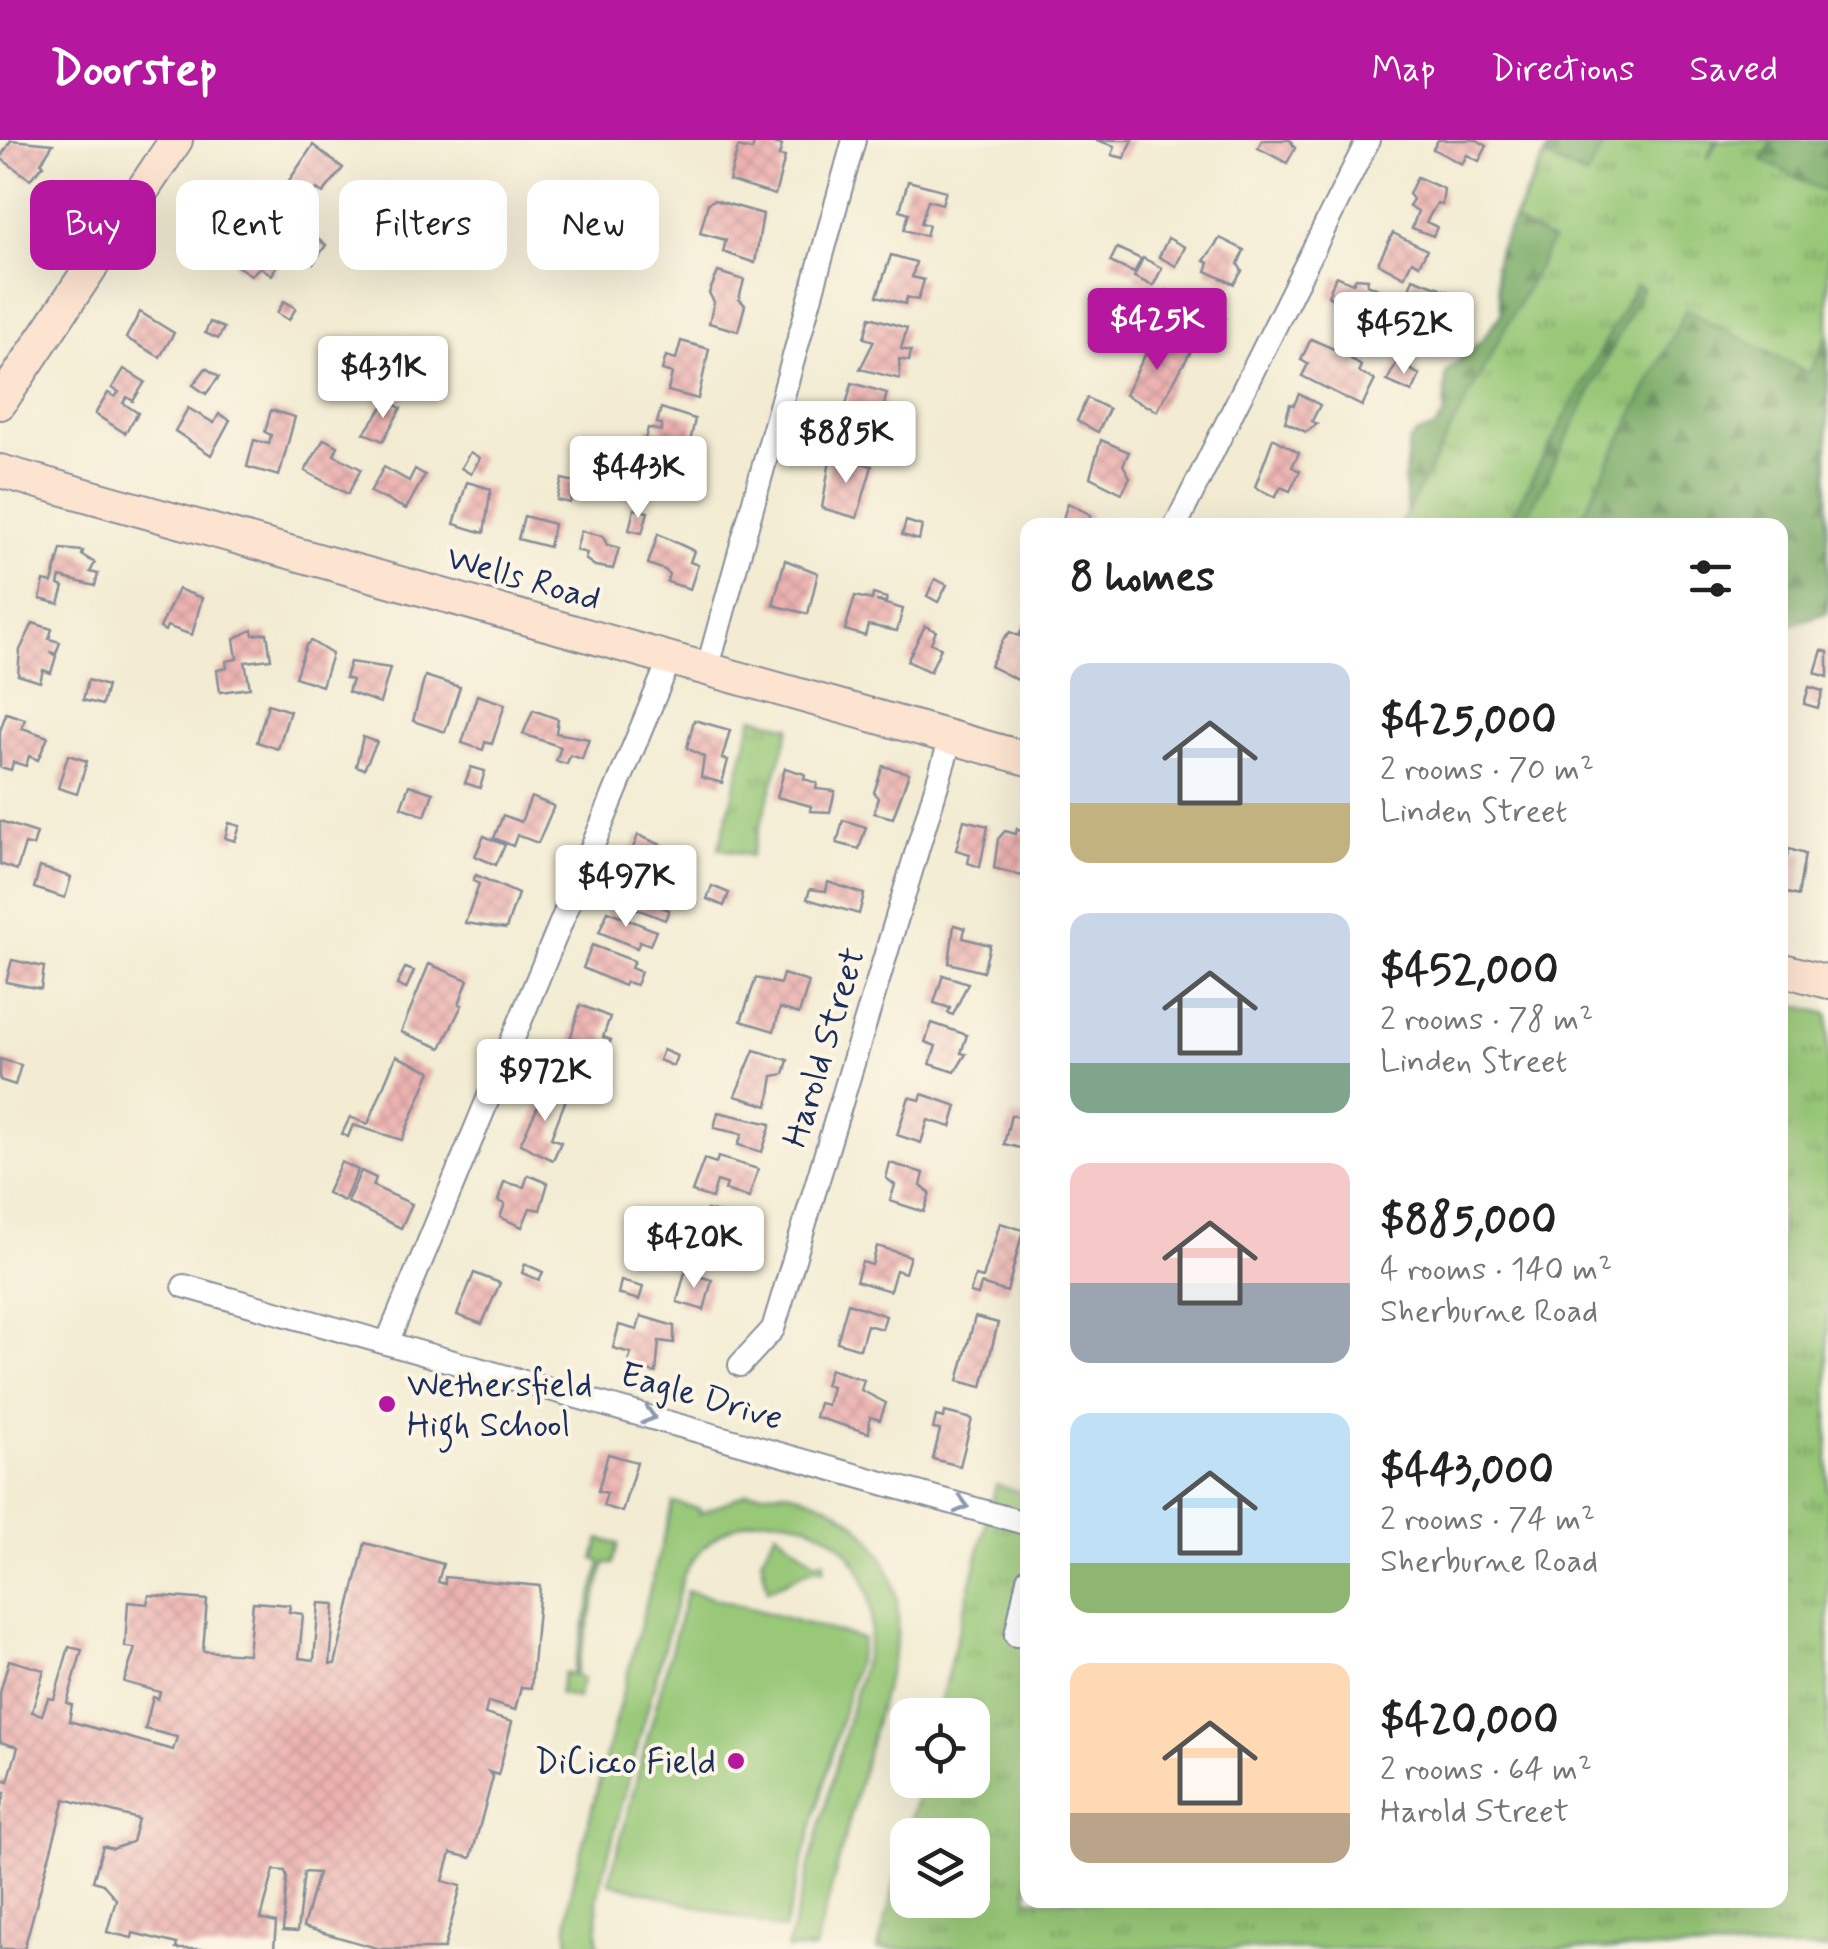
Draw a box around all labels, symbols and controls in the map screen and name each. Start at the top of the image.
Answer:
text: Doorstep [50,39,218,102]
text: Map [1372,47,1436,93]
text: Directions [1491,47,1635,93]
text: Saved [1690,47,1778,93]
chip: Buy [30,180,156,270]
chip: Rent [176,180,319,270]
chip: Filters [339,180,507,270]
chip: New [527,180,659,270]
pin: $425K [1087,288,1227,373]
pin: $452K [1334,292,1474,377]
text: $425K [1110,299,1204,341]
text: $452K [1356,303,1452,345]
pin: $431K [313,336,453,421]
text: $431K [340,347,426,389]
pin: $885K [776,401,916,486]
text: $885K [799,412,893,454]
pin: $443K [568,436,708,521]
text: $443K [592,447,684,489]
street label: Wells Road [441,535,606,623]
text: 8 homes [1070,551,1215,606]
icon: filters [1683,551,1738,606]
text: $425,000 [1380,694,1557,749]
icon: home [1150,703,1270,823]
text: 2 rooms · 70 m² [1380,749,1594,791]
text: Linden Street [1380,791,1568,833]
pin: $497K [556,845,696,930]
text: $497K [578,856,674,898]
street label: Harold Street [773,942,877,1153]
text: $452,000 [1380,944,1558,999]
icon: home [1150,953,1270,1073]
text: 2 rooms · 78 m² [1380,999,1593,1041]
pin: $972K [475,1039,615,1124]
text: Linden Street [1380,1041,1568,1083]
text: $972K [499,1050,591,1092]
text: $885,000 [1380,1194,1557,1249]
icon: home [1150,1203,1270,1323]
pin: $420K [624,1206,764,1291]
text: $420K [646,1217,742,1259]
text: 4 rooms · 140 m² [1380,1249,1612,1291]
text: Sherburne Road [1380,1291,1598,1333]
street label: Eagle Drive [615,1352,788,1442]
place label: Wethersfield High School [407,1363,592,1453]
marker: Wethersfield High School [376,1393,398,1415]
one-way arrow [640,1405,657,1426]
text: $443,000 [1380,1444,1554,1499]
icon: home [1150,1453,1270,1573]
one-way arrow [953,1493,970,1514]
text: 2 rooms · 74 m² [1380,1499,1595,1541]
text: Sherburne Road [1380,1541,1598,1583]
text: $420,000 [1380,1694,1558,1749]
map controls [890,1698,990,1918]
button: locate [890,1698,990,1798]
icon: home [1150,1703,1270,1823]
place label: DiCicco Field [534,1740,716,1786]
text: 2 rooms · 64 m² [1380,1749,1592,1791]
marker: DiCicco Field [725,1750,747,1772]
text: Harold Street [1380,1791,1569,1833]
button: layers [890,1818,990,1918]

